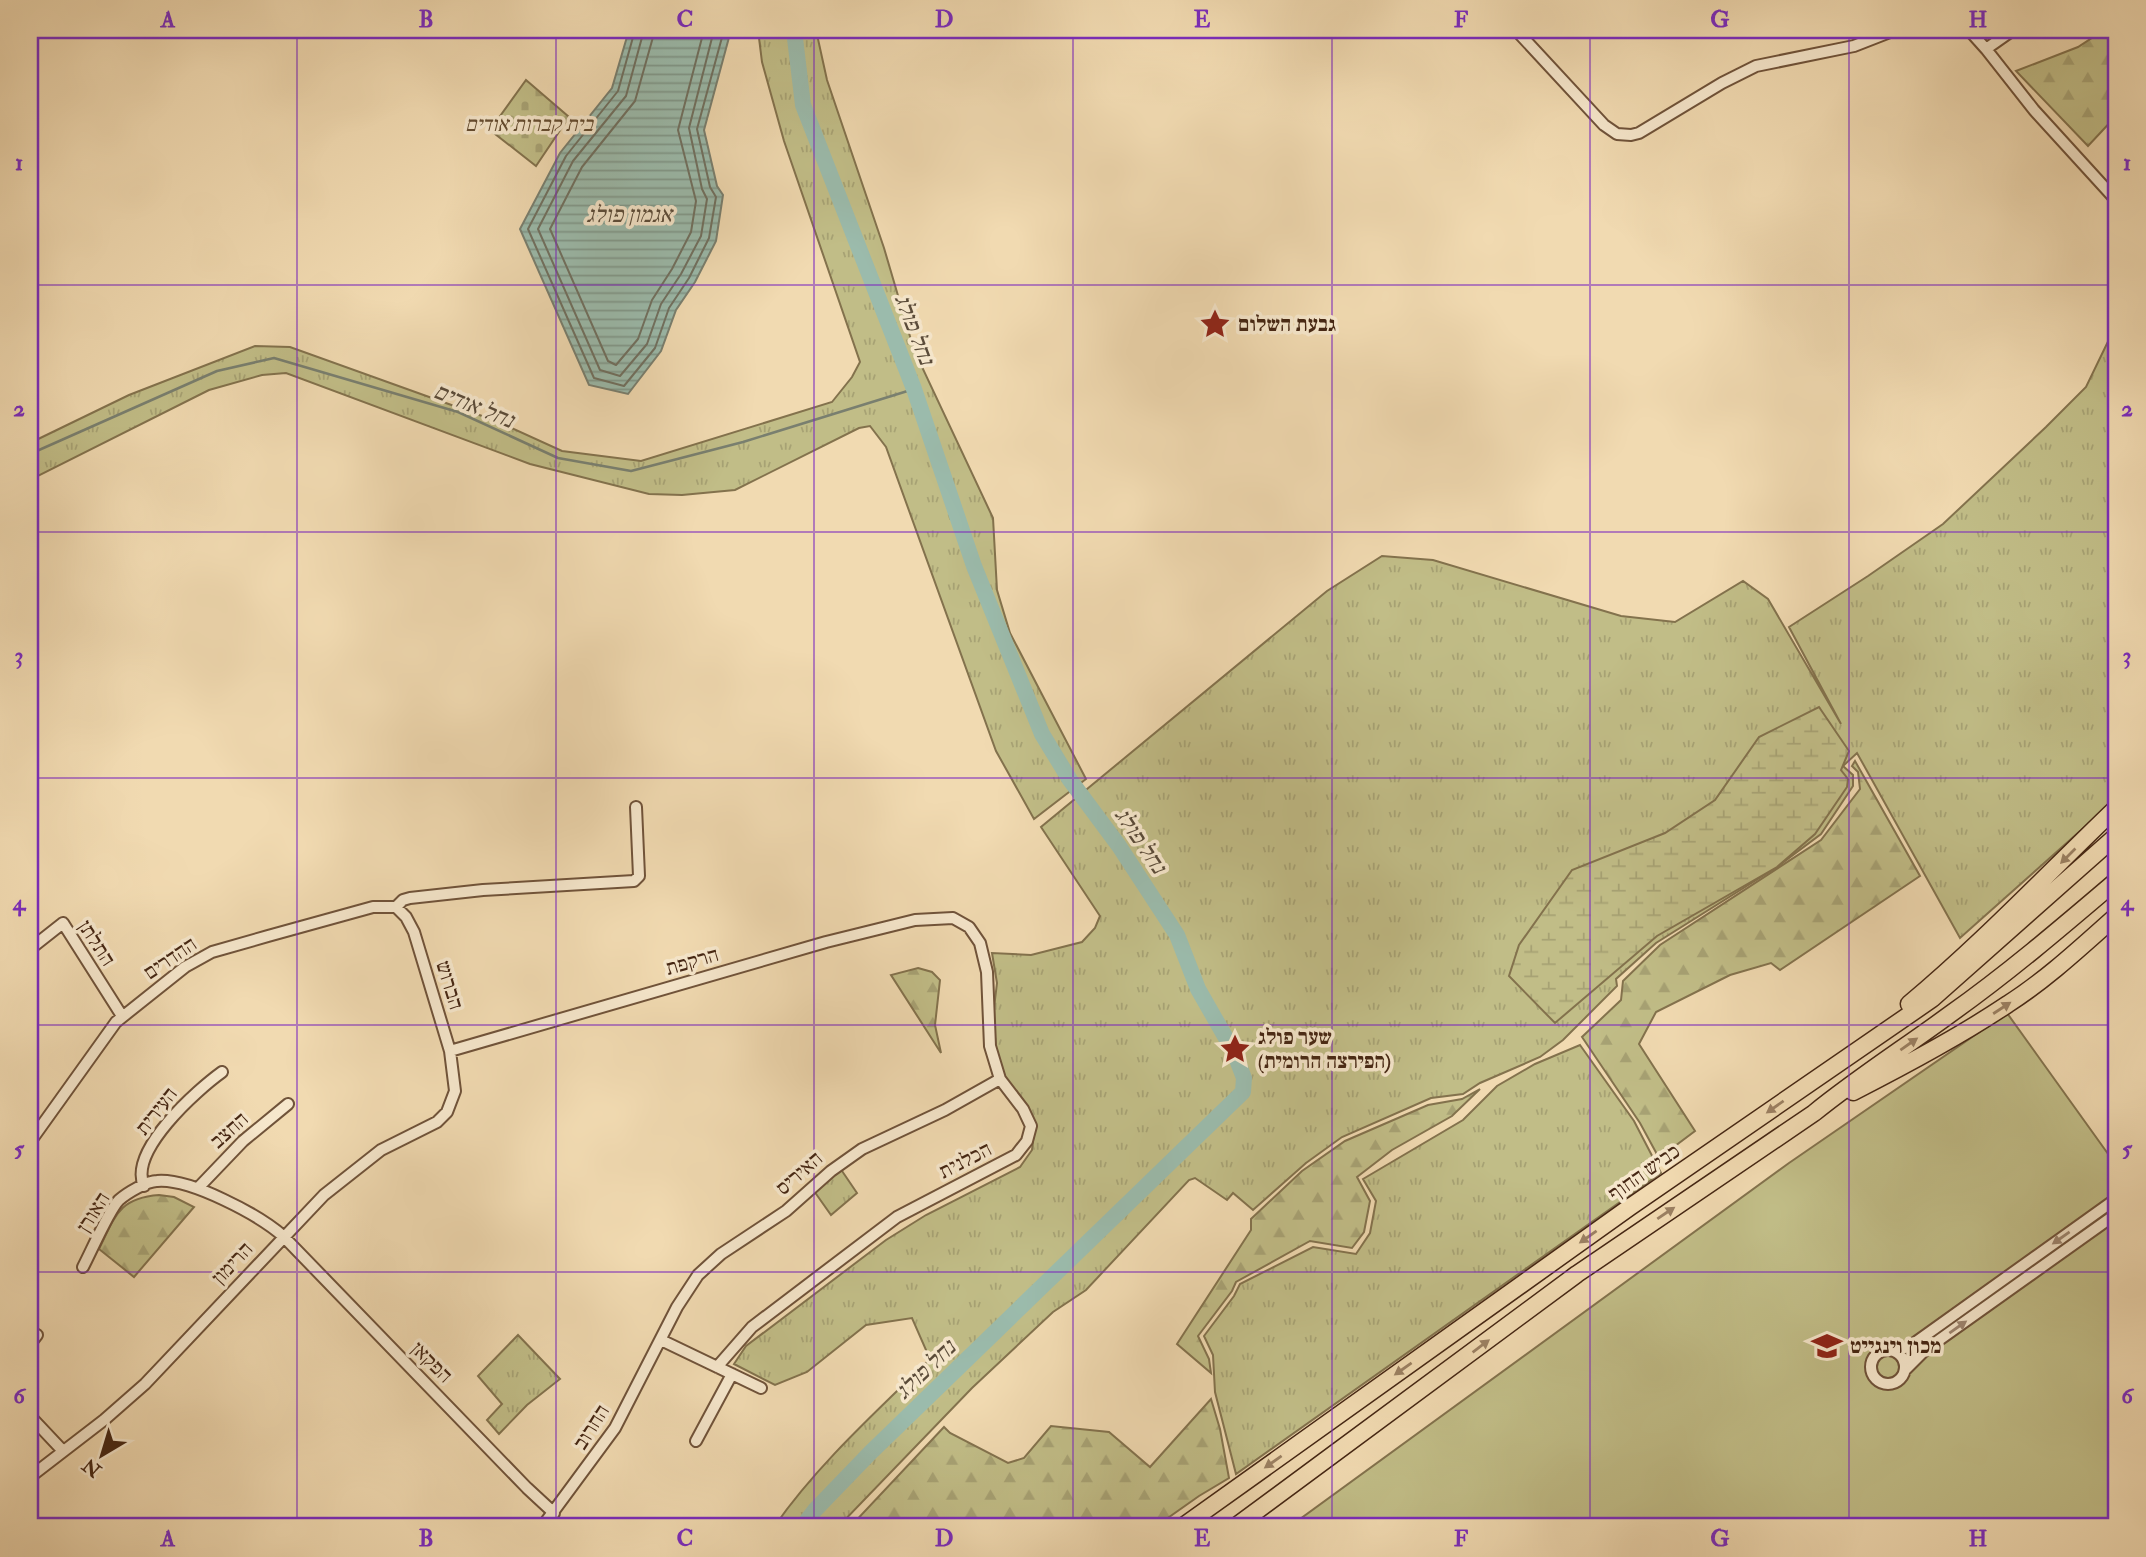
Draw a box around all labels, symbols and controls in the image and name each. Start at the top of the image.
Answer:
text: A [160,5,176,34]
text: B [418,5,434,34]
text: C [677,5,693,34]
text: D [935,5,953,34]
text: E [1194,5,1211,34]
text: F [1454,5,1469,34]
text: G [1710,5,1730,34]
text: H [1969,5,1988,34]
park label: בית קברות אודים [465,111,595,138]
text: 1 [15,148,23,177]
text: 1 [2123,148,2131,177]
water label: אגמון פולג [586,200,675,229]
water label: נחל פולג [888,290,942,371]
place icon: גבעת השלום [1198,307,1232,341]
place label: גבעת השלום [1238,311,1336,338]
water label: נחל אודים [430,376,520,435]
text: 2 [13,394,25,423]
text: 2 [2121,394,2133,423]
text: 3 [15,641,23,670]
text: 3 [2123,641,2131,670]
water label: נחל פולג [1108,802,1174,881]
one-way arrow [2060,848,2077,864]
text: 4 [12,888,27,917]
text: 4 [2120,888,2135,917]
street label: התלתן [72,915,121,971]
street label: ההדרים [138,931,202,986]
street label: הרקפת [662,941,722,982]
street label: הברוש [429,957,470,1013]
one-way arrow [1993,1001,2011,1015]
place label: שער פולג (הפירצה הרומית) [1258,1024,1391,1075]
place icon: שער פולג (הפירצה הרומית) [1218,1032,1252,1066]
one-way arrow [1900,1037,1918,1051]
street label: העירית [129,1082,184,1141]
one-way arrow [1766,1100,1784,1114]
street label: החצב [204,1106,254,1155]
text: 5 [14,1134,25,1163]
text: 5 [2122,1134,2133,1163]
street label: הכלנית [934,1136,996,1185]
street label: כביש החוף [1603,1138,1685,1207]
street label: האיריס [770,1145,829,1201]
street label: האורן [71,1187,116,1238]
one-way arrow [1657,1207,1676,1220]
one-way arrow [1579,1230,1597,1244]
one-way arrow [2052,1231,2070,1245]
street label: הרימון [206,1236,259,1290]
one-way arrow [1949,1320,1967,1334]
school or university icon: מכון וינגייט [1810,1329,1844,1363]
water label: נחל פולג [889,1332,963,1405]
place label: מכון וינגייט [1850,1333,1942,1360]
street label: הפקאן [405,1336,458,1389]
one-way arrow [1472,1339,1490,1353]
one-way arrow [1394,1362,1412,1376]
text: 6 [13,1381,27,1410]
text: 6 [2121,1381,2135,1410]
street label: החרוב [567,1400,616,1455]
north arrow [66,1420,136,1490]
text: N [77,1452,107,1483]
one-way arrow [1264,1455,1282,1469]
text: A [160,1524,176,1553]
text: B [418,1524,434,1553]
text: C [677,1524,693,1553]
text: D [935,1524,953,1553]
text: E [1194,1524,1211,1553]
text: F [1454,1524,1469,1553]
text: G [1710,1524,1730,1553]
text: H [1969,1524,1988,1553]

